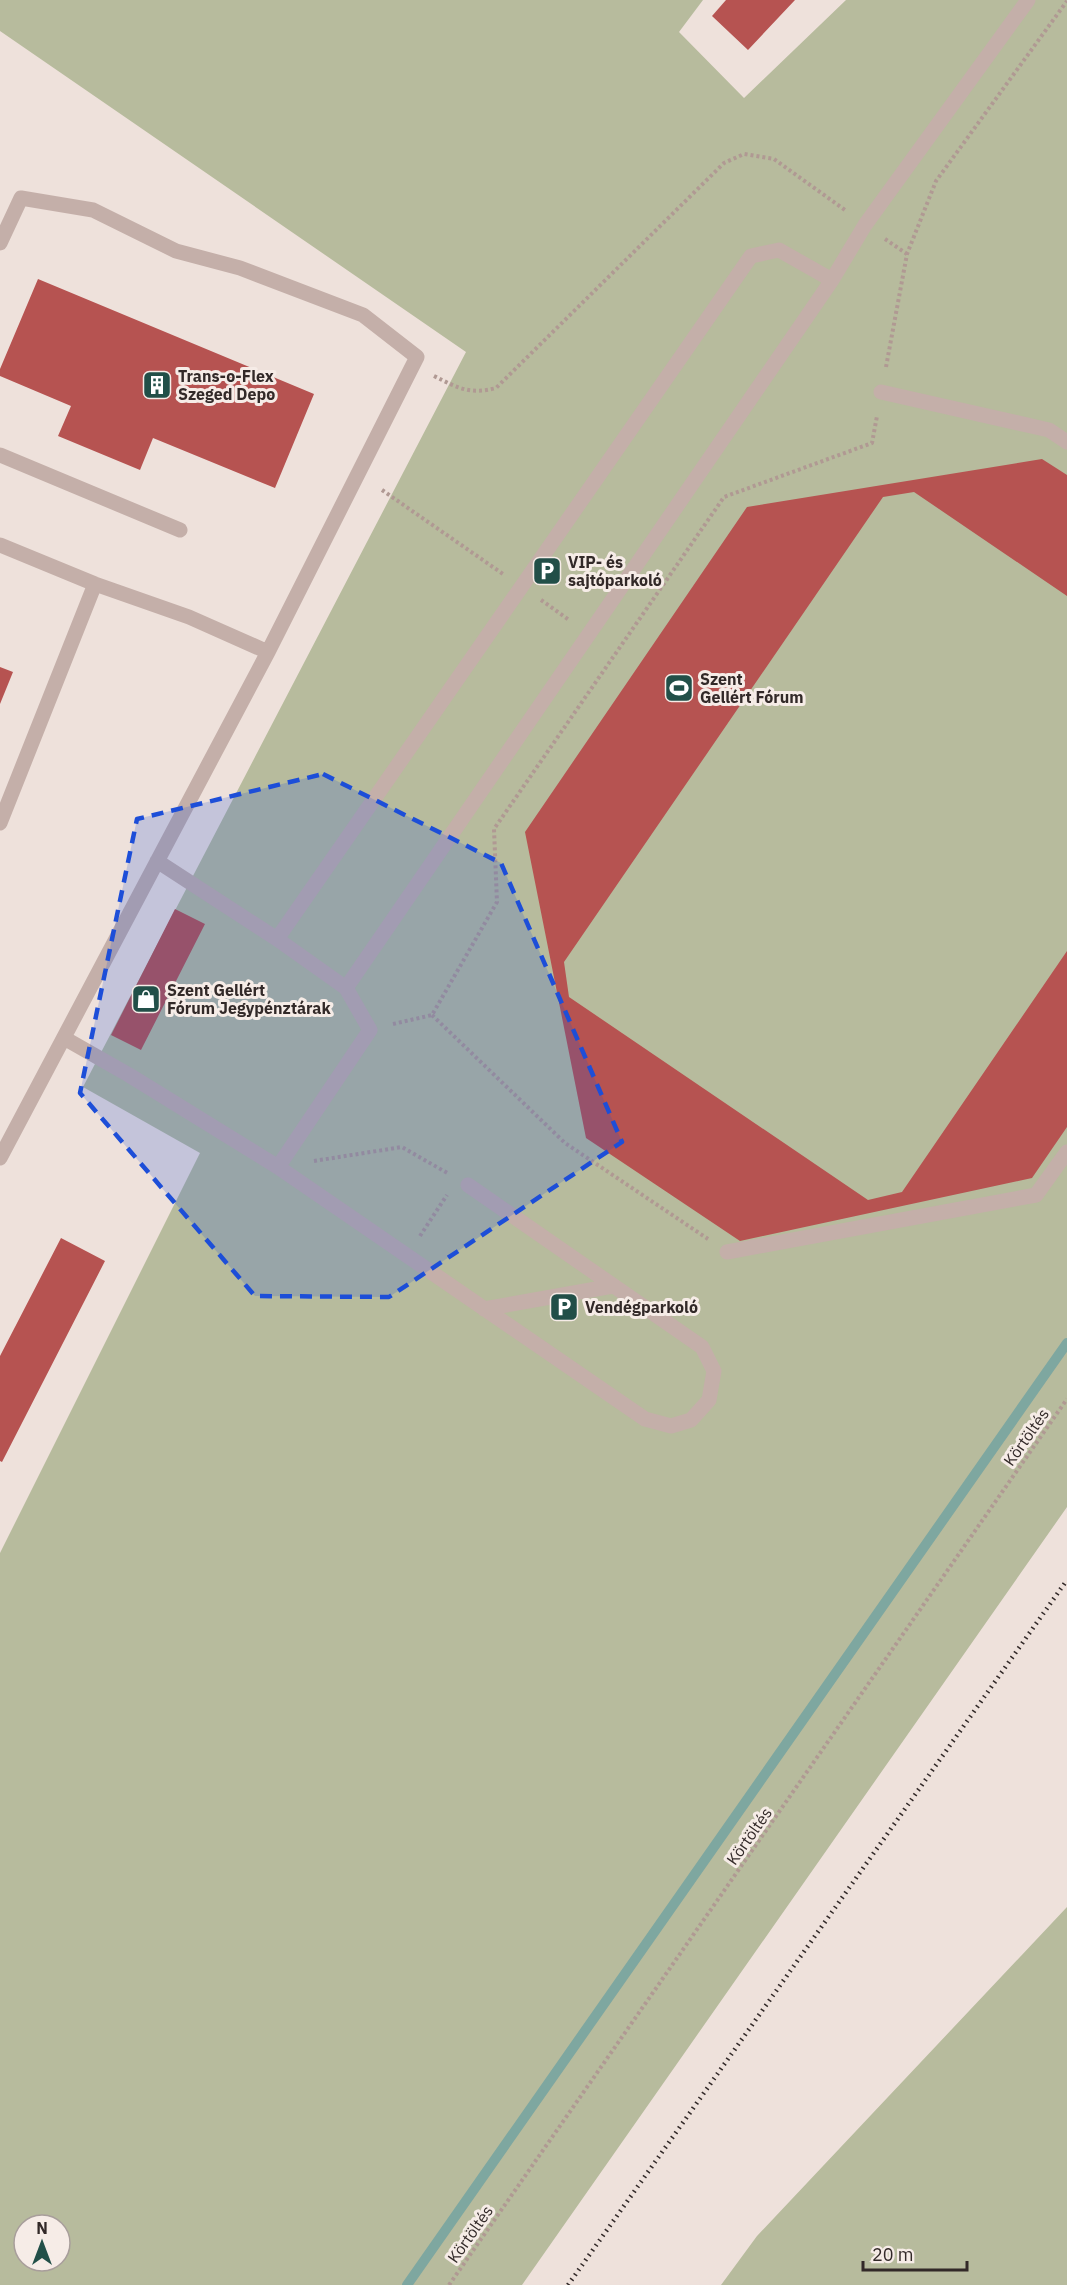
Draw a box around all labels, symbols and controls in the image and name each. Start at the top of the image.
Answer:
place label: Trans-o-Flex Szeged Depo [178,366,275,404]
building icon: Trans-o-Flex Szeged Depo [141,369,173,401]
place label: VIP- és sajtóparkoló [568,552,662,590]
parking icon: VIP- és sajtóparkoló [531,555,563,587]
place label: Szent Gellért Fórum [700,669,804,707]
sports icon: Szent Gellért Fórum [663,672,695,704]
place label: Szent Gellért Fórum Jegypénztárak [167,980,331,1018]
shop icon: Szent Gellért Fórum Jegypénztárak [130,983,162,1015]
parking icon: Vendégparkoló [548,1291,580,1323]
place label: Vendégparkoló [585,1297,698,1317]
street label: Körtöltés [999,1404,1053,1470]
street label: Körtöltés [722,1803,776,1869]
street label: Körtöltés [443,2201,497,2267]
north arrow [12,2213,72,2273]
text: N [36,2218,48,2238]
scale bar [863,2234,966,2272]
text: 20 m [872,2243,914,2266]

